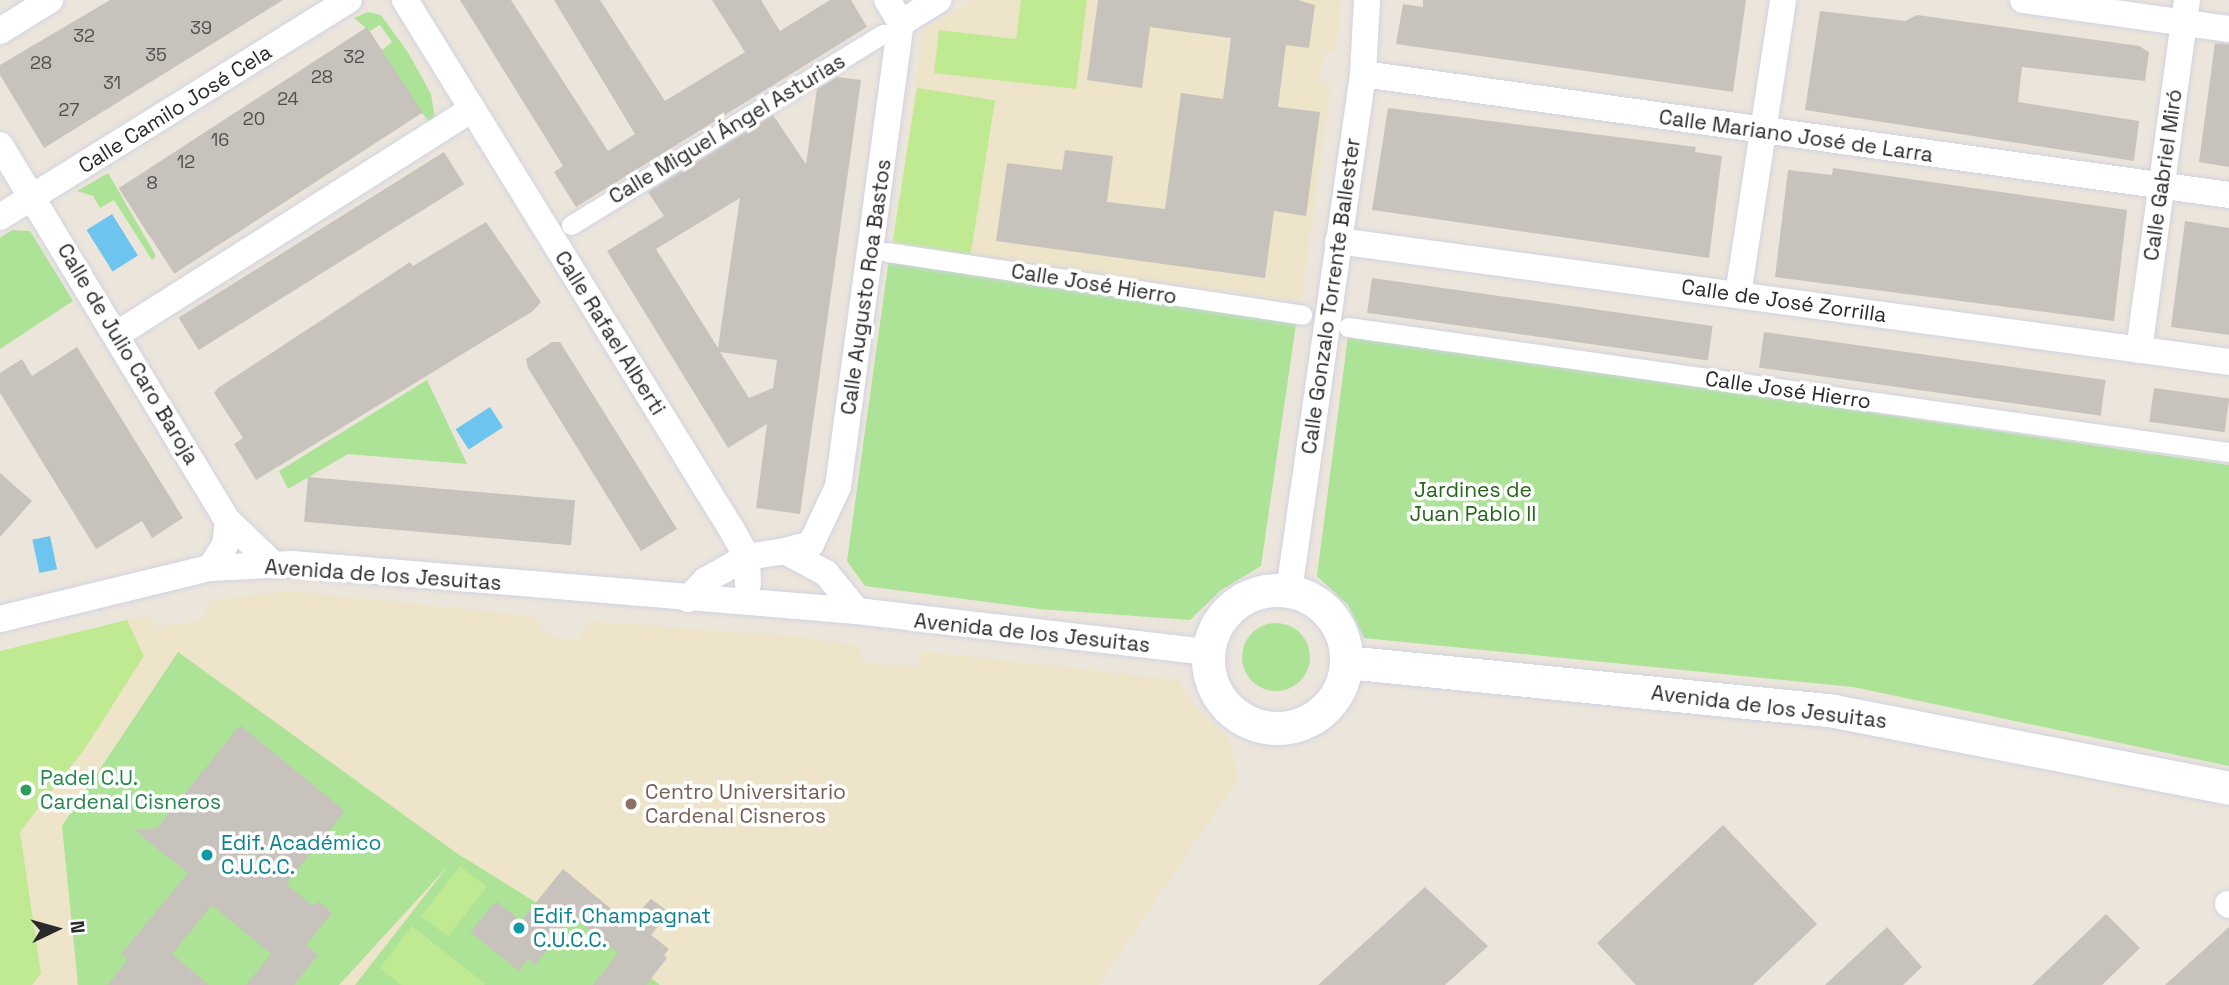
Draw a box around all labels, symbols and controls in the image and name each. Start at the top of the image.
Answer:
house number: 39 [190,17,212,39]
house number: 32 [73,25,95,47]
street label: Calle Camilo José Cela [74,39,276,179]
house number: 35 [145,44,167,66]
house number: 32 [343,46,365,68]
street label: Calle Miguel Ángel Asturias [604,48,850,210]
house number: 28 [30,52,52,74]
house number: 28 [311,66,333,88]
house number: 31 [103,72,121,94]
house number: 24 [277,88,299,110]
street label: Calle Gabriel Miró [2138,88,2188,262]
house number: 27 [59,99,79,121]
street label: Calle Mariano José de Larra [1657,104,1935,168]
house number: 20 [243,108,265,130]
house number: 16 [211,129,229,151]
street label: Calle Gonzalo Torrente Ballester [1296,136,1366,456]
house number: 12 [177,151,195,173]
street label: Calle Augusto Roa Bastos [836,157,896,417]
house number: 8 [146,172,158,194]
street label: Calle de Julio Caro Baroja [52,239,204,469]
street label: Calle Rafael Alberti [549,246,671,420]
street label: Calle José Hierro [1009,258,1179,310]
street label: Calle de José Zorrilla [1680,274,1888,328]
street label: Calle José Hierro [1703,366,1873,414]
park label: Jardines de Juan Pablo II [1410,477,1536,527]
street label: Avenida de los Jesuitas [264,554,502,596]
street label: Avenida de los Jesuitas [913,608,1151,658]
street label: Avenida de los Jesuitas [1650,680,1888,734]
place label: Padel C.U. Cardenal Cisneros [40,765,221,815]
place label: Centro Universitario Cardenal Cisneros [645,779,846,829]
marker: Padel C.U. Cardenal Cisneros [18,782,34,798]
marker: Centro Universitario Cardenal Cisneros [623,796,639,812]
place label: Edif. Académico C.U.C.C. [221,830,383,880]
marker: Edif. Académico C.U.C.C. [199,847,215,863]
north arrow [21,894,91,964]
place label: Edif. Champagnat C.U.C.C. [533,903,712,953]
text: N [64,920,90,935]
marker: Edif. Champagnat C.U.C.C. [511,920,527,936]

